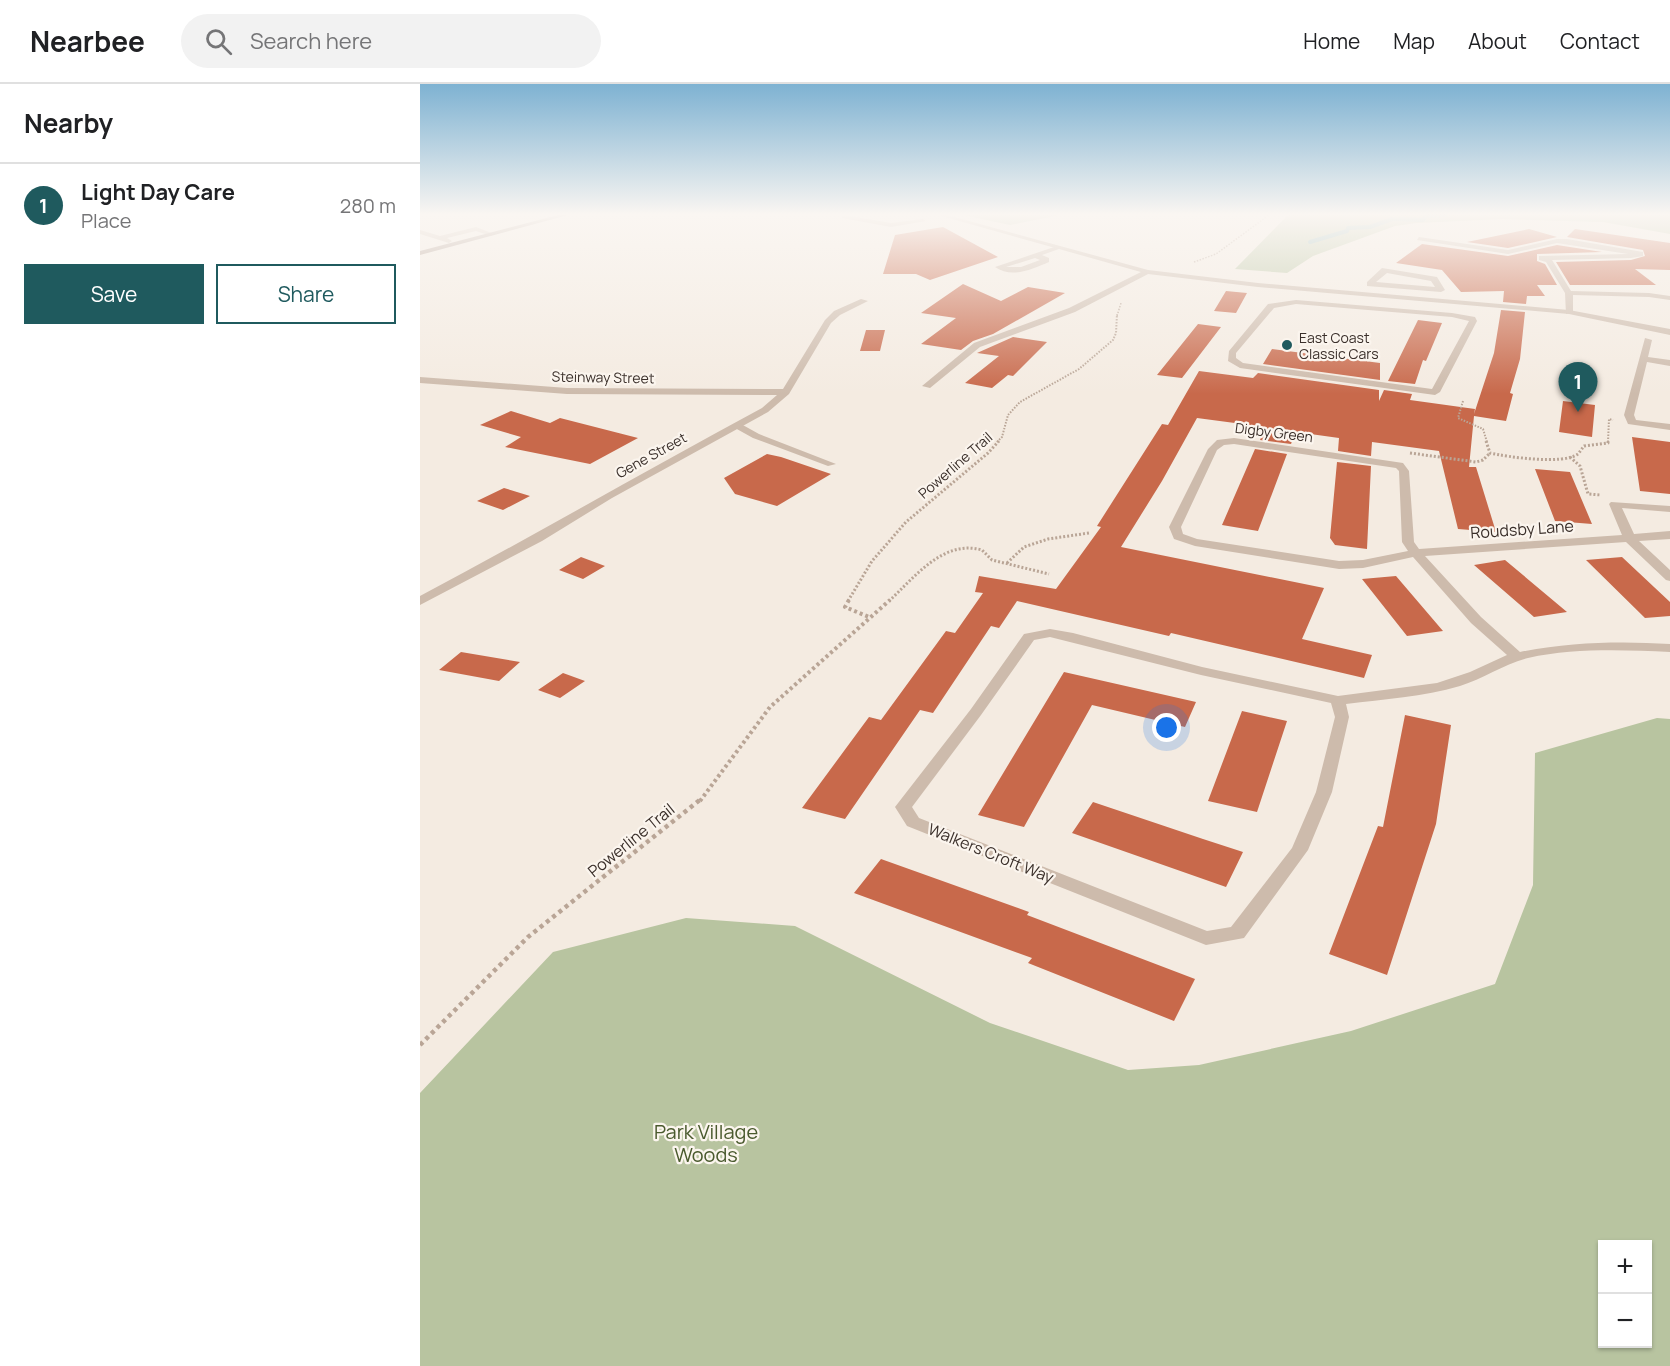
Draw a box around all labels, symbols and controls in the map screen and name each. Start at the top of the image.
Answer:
search box [181,14,601,68]
text: Nearbee [30,22,145,60]
icon: search [202,25,235,58]
text: Search here [250,26,372,56]
text: Home [1303,27,1360,55]
text: Map [1393,27,1435,55]
text: About [1468,27,1527,55]
text: Contact [1560,27,1640,55]
text: Nearby [24,105,113,141]
text: Light Day Care [81,177,235,207]
text: 1 [39,192,48,219]
text: 280 m [340,192,396,219]
text: Place [81,207,131,234]
button: Save [24,264,204,324]
button: Share [216,264,396,324]
place label: East Coast Classic Cars [1299,328,1379,363]
marker: East Coast Classic Cars [1280,338,1294,352]
pin: 1 [1558,362,1598,412]
street label: Steinway Street [551,367,655,387]
street label: Digby Green [1234,418,1314,446]
street label: Powerline Trail [914,427,996,503]
street label: Gene Street [612,428,690,482]
street label: Roudsby Lane [1470,514,1574,544]
your location [1152,713,1181,742]
street label: Powerline Trail [583,798,679,882]
street label: Walkers Croft Way [925,818,1058,888]
park label: Park Village Woods [654,1118,758,1168]
map controls [1598,1240,1652,1348]
button: + [1598,1240,1652,1294]
button: − [1598,1294,1652,1348]

